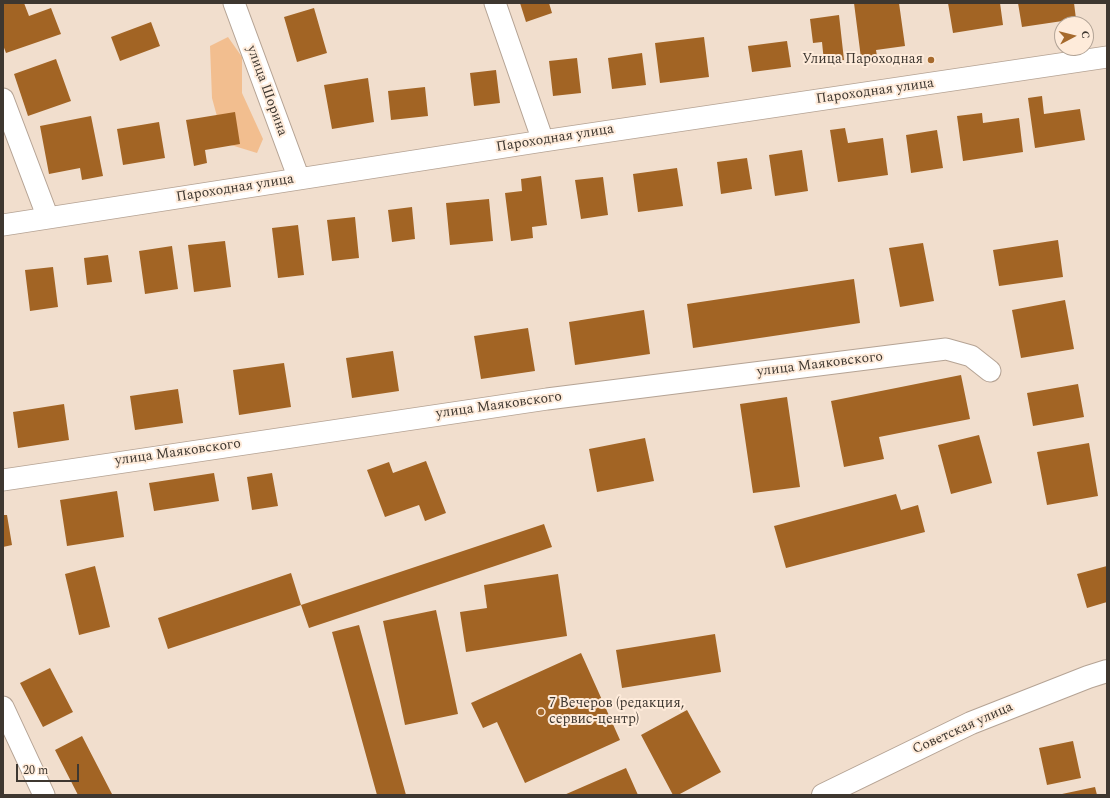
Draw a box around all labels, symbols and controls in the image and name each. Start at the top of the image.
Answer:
north arrow [1054,16,1094,56]
text: С [1076,30,1094,40]
street label: улица Шорина [242,43,290,139]
place label: Улица Пароходная [802,52,923,68]
marker: Улица Пароходная [926,55,936,65]
street label: Пароходная улица [815,75,935,109]
street label: Пароходная улица [495,121,615,157]
street label: Пароходная улица [175,171,295,207]
street label: улица Маяковского [756,349,884,381]
street label: улица Маяковского [435,389,563,423]
street label: улица Маяковского [114,436,242,470]
place label: 7 Вечеров (редакция, сервис-центр) [549,696,684,728]
street label: Советская улица [910,699,1016,759]
marker: 7 Вечеров (редакция, сервис-центр) [536,707,546,717]
scale bar [18,756,81,782]
text: 20 m [23,761,48,780]

